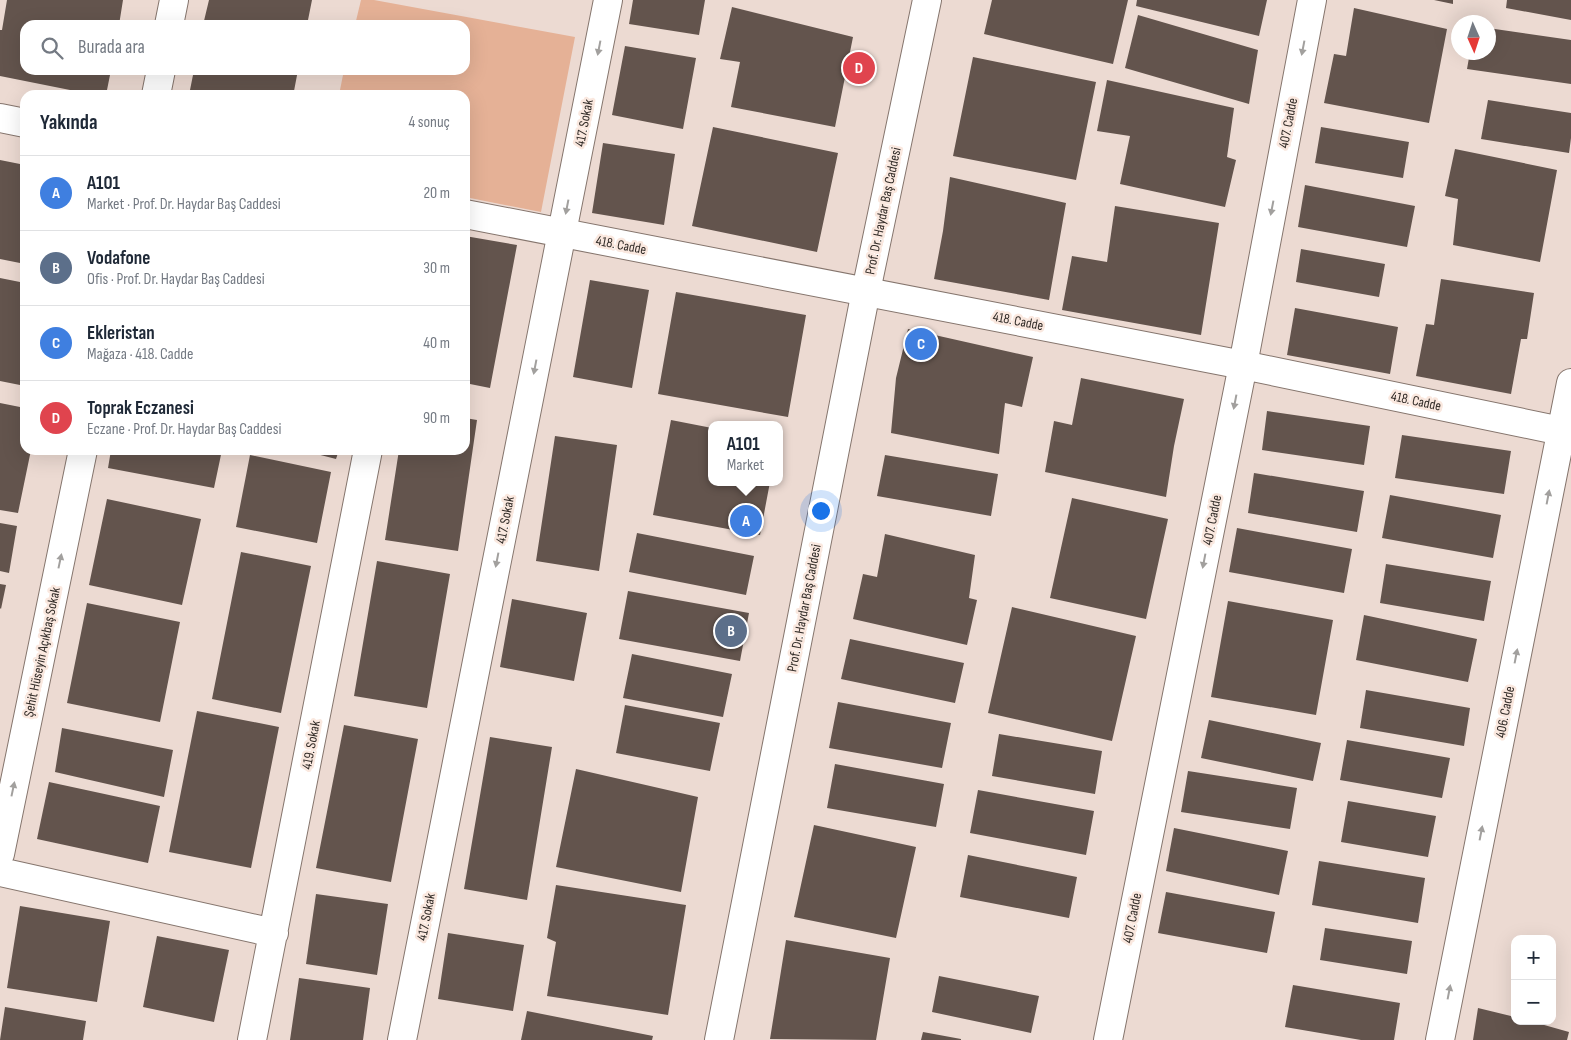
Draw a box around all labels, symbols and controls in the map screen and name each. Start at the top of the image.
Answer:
north arrow [1451,15,1496,60]
search box [20,20,470,75]
icon: search [38,34,66,62]
text: Burada ara [78,36,145,59]
one-way arrow [594,40,602,56]
one-way arrow [1298,40,1306,56]
pin: D [843,49,875,87]
street label: 417. Sokak [571,97,597,148]
street label: 407. Cadde [1275,97,1301,149]
text: Yakında [40,110,97,135]
text: 4 sonuç [408,113,450,132]
street label: Prof. Dr. Haydar Baş Caddesi [861,146,905,276]
text: A101 [87,172,120,195]
text: A [52,184,60,203]
text: 20 m [423,184,450,203]
text: Market · Prof. Dr. Haydar Baş Caddesi [87,195,281,214]
one-way arrow [562,200,570,216]
one-way arrow [1268,200,1276,216]
street label: 418. Cadde [594,232,648,258]
text: Vodafone [87,247,150,270]
text: B [52,259,60,278]
text: 30 m [423,259,450,278]
text: Ofis · Prof. Dr. Haydar Baş Caddesi [87,270,265,289]
street label: 418. Cadde [991,308,1045,334]
text: Ekleristan [87,322,155,345]
pin: C [905,325,937,363]
text: C [52,334,60,353]
text: 40 m [423,334,450,353]
text: Mağaza · 418. Cadde [87,345,193,364]
one-way arrow [531,359,539,374]
street label: 418. Cadde [1389,387,1443,415]
one-way arrow [1231,394,1239,410]
text: Toprak Eczanesi [87,397,194,420]
text: D [52,409,60,428]
text: 90 m [423,409,450,428]
text: Eczane · Prof. Dr. Haydar Baş Caddesi [87,420,281,439]
popup [708,421,783,486]
text: A101 [727,433,760,456]
text: Market [727,456,764,475]
one-way arrow [1544,489,1552,505]
street label: 417. Sokak [492,494,518,545]
street label: 407. Cadde [1199,494,1225,546]
your location [808,498,834,524]
pin: A [730,502,762,540]
street label: Prof. Dr. Haydar Baş Caddesi [783,543,825,673]
one-way arrow [57,553,65,569]
one-way arrow [493,553,501,568]
one-way arrow [1199,553,1207,569]
street label: Şehit Hüseyin Açıkbaş Sokak [20,585,64,719]
pin: B [715,612,747,650]
one-way arrow [1513,648,1521,664]
street label: 406. Cadde [1492,685,1518,739]
street label: 419. Sokak [298,718,324,771]
one-way arrow [10,780,18,796]
one-way arrow [1477,825,1485,840]
street label: 417. Sokak [413,891,439,942]
street label: 407. Cadde [1119,892,1145,944]
map controls [1511,935,1556,1025]
button: + [1511,935,1556,980]
button: − [1511,980,1556,1025]
one-way arrow [1446,984,1454,1000]

